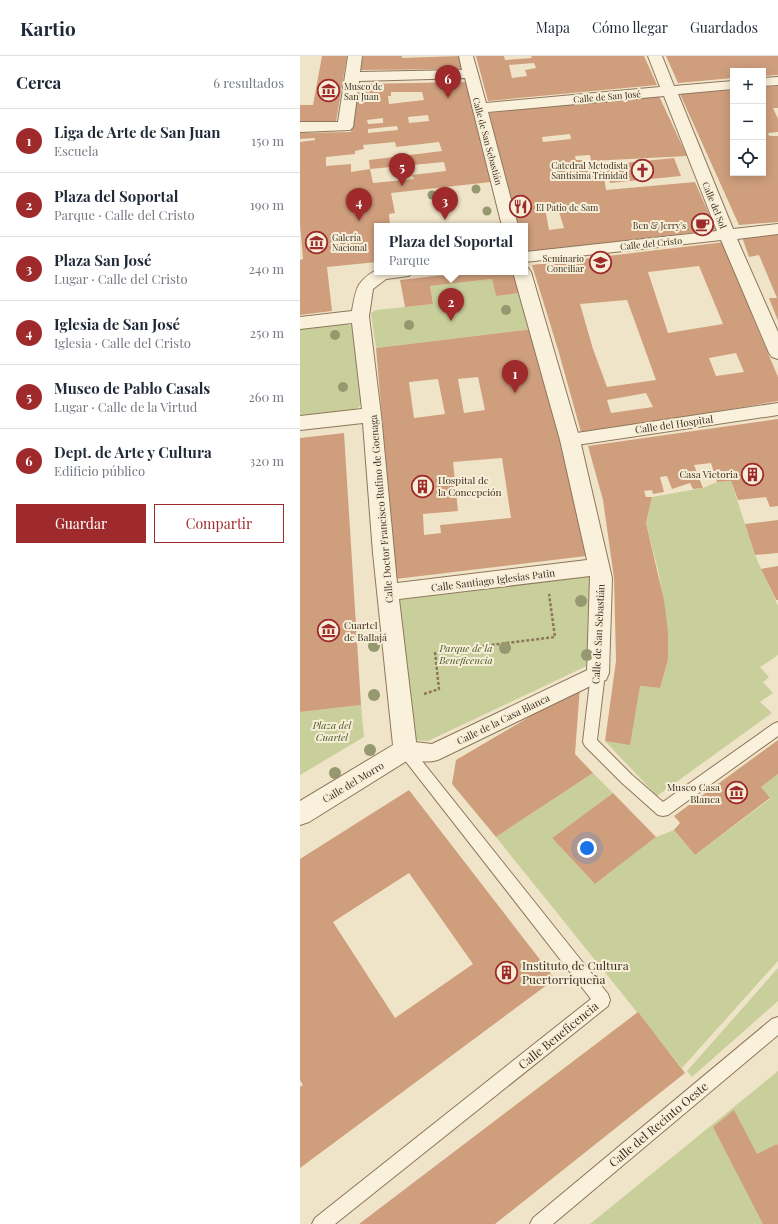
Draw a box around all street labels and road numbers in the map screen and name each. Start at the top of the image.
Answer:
street label: Calle de San José [573,87,642,105]
street label: Calle de San Sebastián [471,96,506,187]
street label: Calle del Sol [700,180,730,231]
street label: Calle del Cristo [619,234,683,252]
street label: Calle del Hospital [634,412,714,436]
street label: Calle Doctor Francisco Rufino de Goenaga [366,414,396,604]
street label: Calle Santiago Iglesias Patin [430,565,556,595]
street label: Calle de San Sebastián [588,584,608,684]
street label: Calle de la Casa Blanca [454,690,552,748]
street label: Calle del Morro [320,758,387,806]
street label: Calle Beneficencia [515,998,601,1072]
street label: Calle del Recinto Oeste [605,1078,711,1170]

